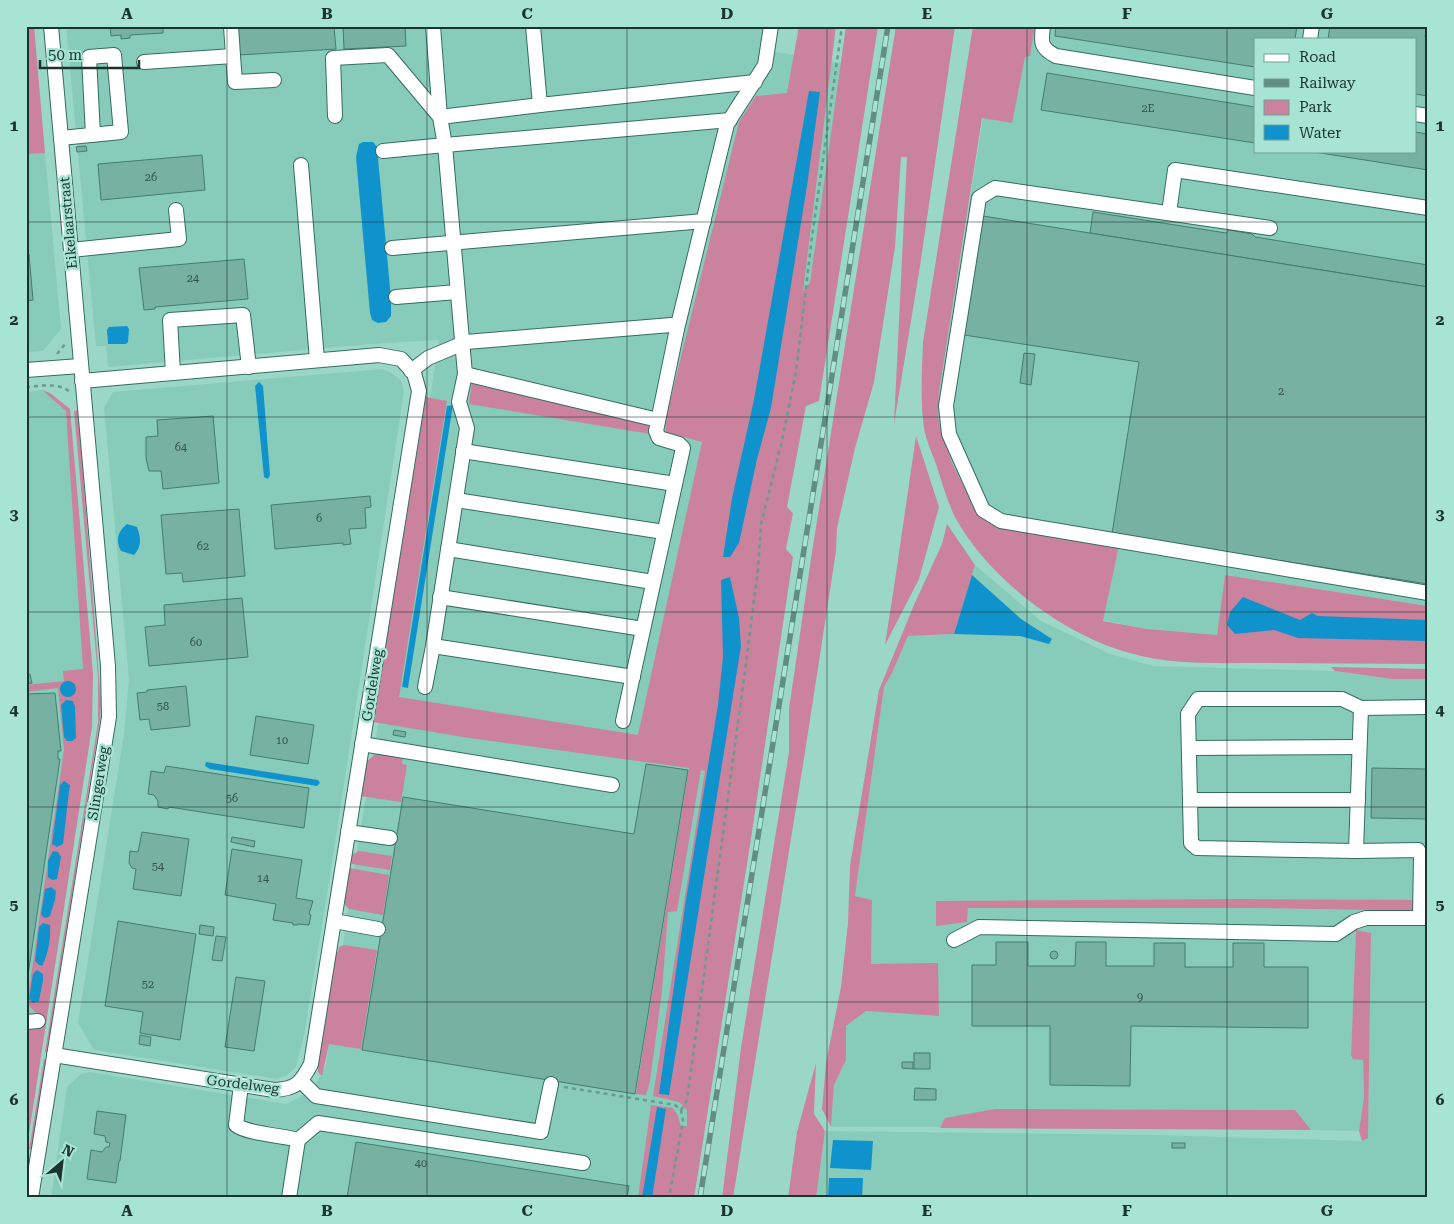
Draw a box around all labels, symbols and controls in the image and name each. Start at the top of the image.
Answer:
text: A [121,4,133,23]
text: B [321,4,333,23]
text: C [521,4,533,23]
text: D [721,4,734,23]
text: E [922,4,932,23]
text: F [1122,4,1132,23]
text: G [1321,4,1334,23]
scale bar [40,38,139,70]
legend [1254,38,1416,152]
text: 50 m [48,46,83,64]
text: Road [1299,48,1336,66]
text: Railway [1299,74,1356,92]
text: Park [1299,98,1333,116]
house number: 2E [1141,102,1155,115]
text: 1 [10,116,19,135]
text: 1 [1436,116,1445,135]
text: Water [1299,124,1341,142]
house number: 26 [145,171,157,184]
street label: Eikelaarstraat [56,176,80,270]
house number: 24 [187,272,200,285]
text: 2 [10,310,19,329]
text: 2 [1436,310,1445,329]
house number: 2 [1278,385,1284,398]
house number: 64 [175,441,188,454]
text: 3 [10,505,19,524]
text: 3 [1436,505,1445,524]
house number: 6 [316,512,322,525]
house number: 62 [197,540,209,553]
house number: 60 [190,636,202,649]
street label: Gordelweg [358,648,386,722]
text: 4 [10,700,19,719]
house number: 58 [157,700,169,713]
text: 4 [1436,700,1445,719]
house number: 10 [276,734,288,747]
street label: Slingerweg [84,745,112,821]
house number: 56 [226,792,238,805]
house number: 54 [152,860,165,873]
house number: 14 [257,872,270,885]
text: 5 [10,895,19,914]
text: 5 [1436,895,1445,914]
house number: 52 [142,978,154,991]
house number: 9 [1137,991,1143,1004]
street label: Gordelweg [206,1072,280,1096]
text: 6 [10,1090,19,1109]
text: 6 [1436,1090,1445,1109]
north arrow [38,1136,88,1186]
text: N [60,1141,77,1160]
house number: 40 [415,1157,427,1170]
text: A [121,1201,133,1220]
text: B [321,1201,333,1220]
text: C [521,1201,533,1220]
text: D [721,1201,734,1220]
text: E [922,1201,932,1220]
text: F [1122,1201,1132,1220]
text: G [1321,1201,1334,1220]

